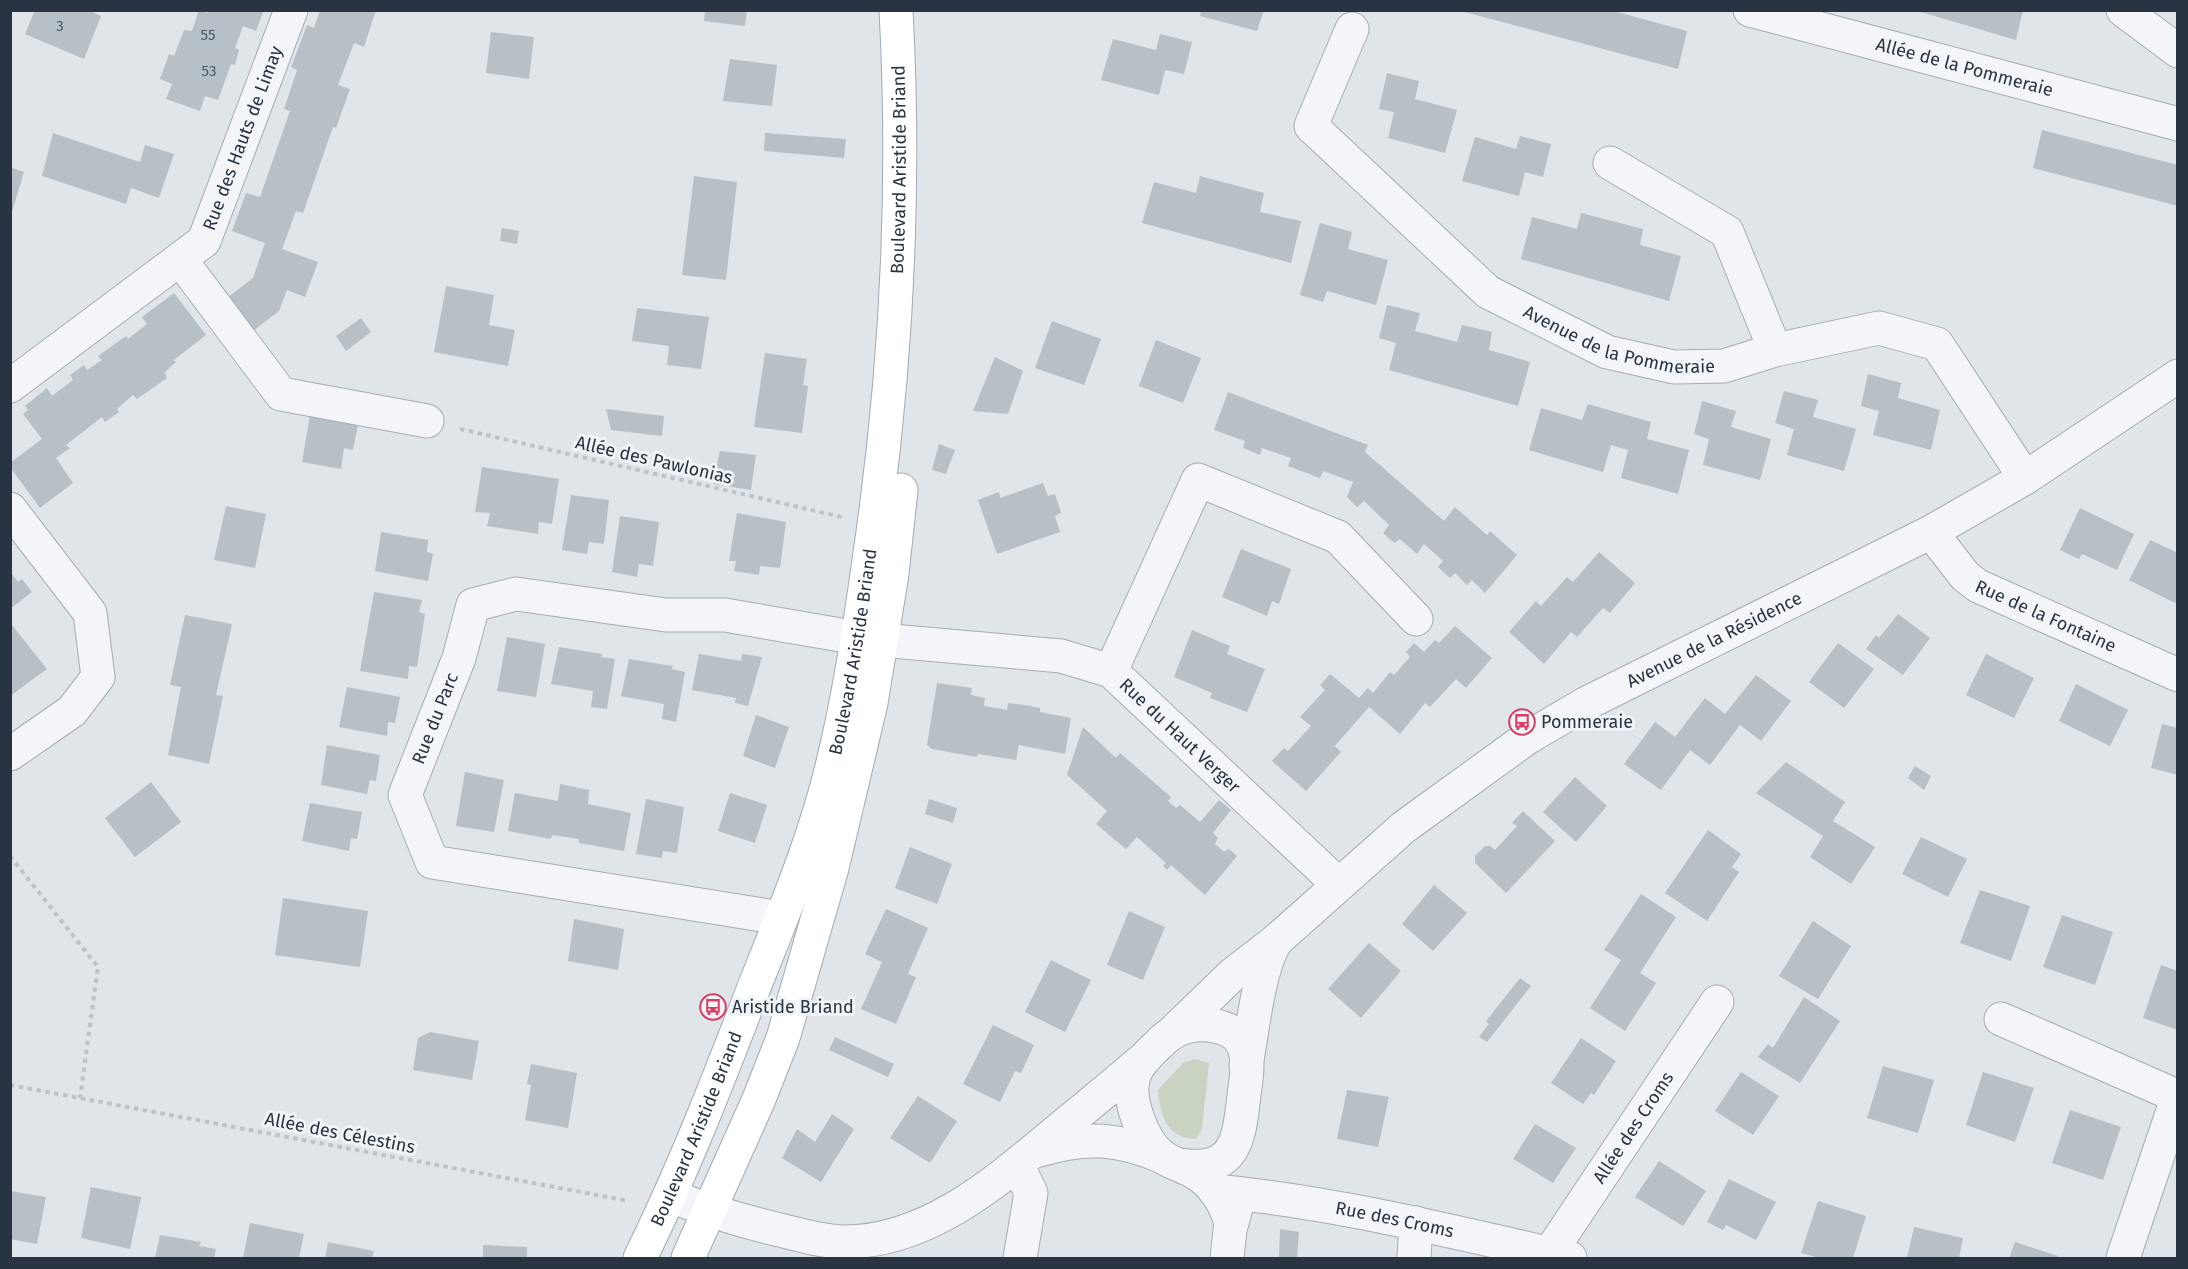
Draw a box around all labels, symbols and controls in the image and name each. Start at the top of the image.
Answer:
house number: 3 [56,17,64,35]
house number: 55 [201,26,215,44]
street label: Allée de la Pommeraie [1874,33,2056,101]
street label: Rue des Hauts de Limay [198,43,287,233]
house number: 53 [202,62,216,80]
street label: Boulevard Aristide Briand [886,65,911,275]
street label: Avenue de la Pommeraie [1520,301,1715,378]
street label: Allée des Pawlonias [573,431,735,489]
street label: Boulevard Aristide Briand [824,547,882,757]
street label: Rue de la Fontaine [1972,575,2120,657]
street label: Avenue de la Résidence [1623,587,1806,692]
street label: Rue du Parc [407,669,463,767]
street label: Rue du Haut Verger [1115,674,1245,798]
bus stop icon: Pommeraie [1507,707,1537,737]
place label: Pommeraie [1541,711,1633,733]
bus stop icon: Aristide Briand [698,992,728,1022]
place label: Aristide Briand [732,996,854,1018]
street label: Boulevard Aristide Briand [646,1028,747,1230]
street label: Allée des Croms [1588,1068,1678,1188]
street label: Allée des Célestins [263,1108,417,1158]
street label: Rue des Croms [1334,1197,1456,1243]

